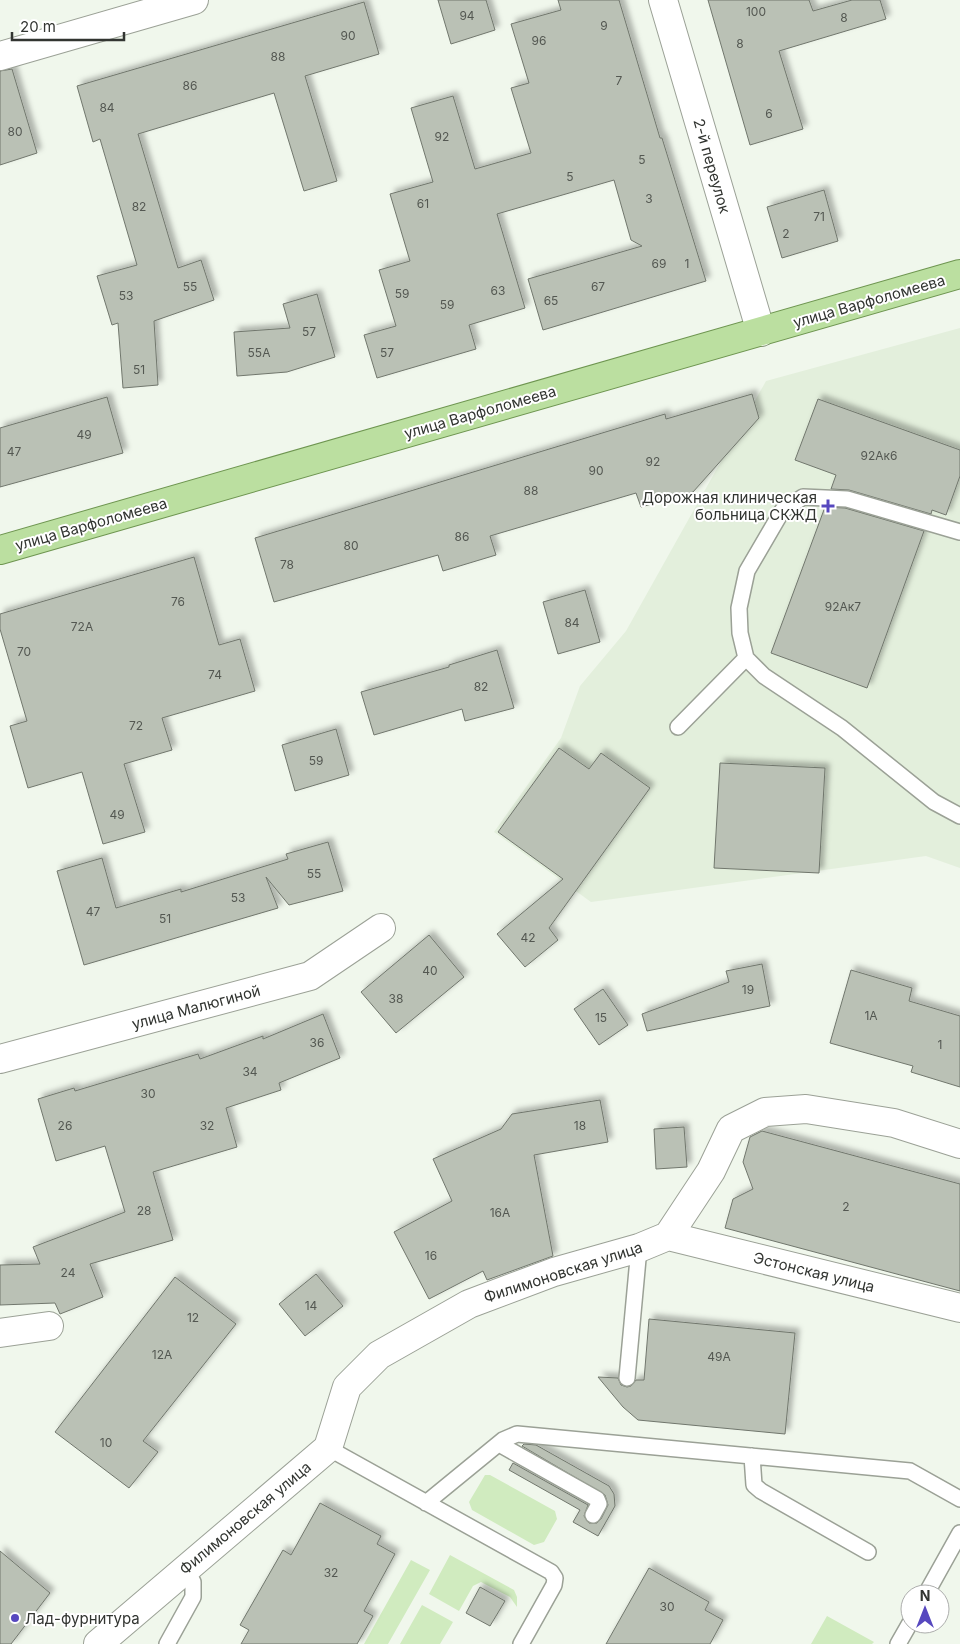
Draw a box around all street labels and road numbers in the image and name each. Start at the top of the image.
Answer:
street label: 2-й переулок [689,116,735,216]
street label: улица Варфоломеева [791,270,947,332]
street label: улица Варфоломеева [402,381,558,443]
street label: улица Варфоломеева [13,493,169,555]
street label: улица Малюгиной [130,981,262,1033]
street label: Филимоновская улица [481,1237,645,1307]
street label: Эстонская улица [751,1248,877,1296]
street label: Филимоновская улица [175,1457,315,1579]

